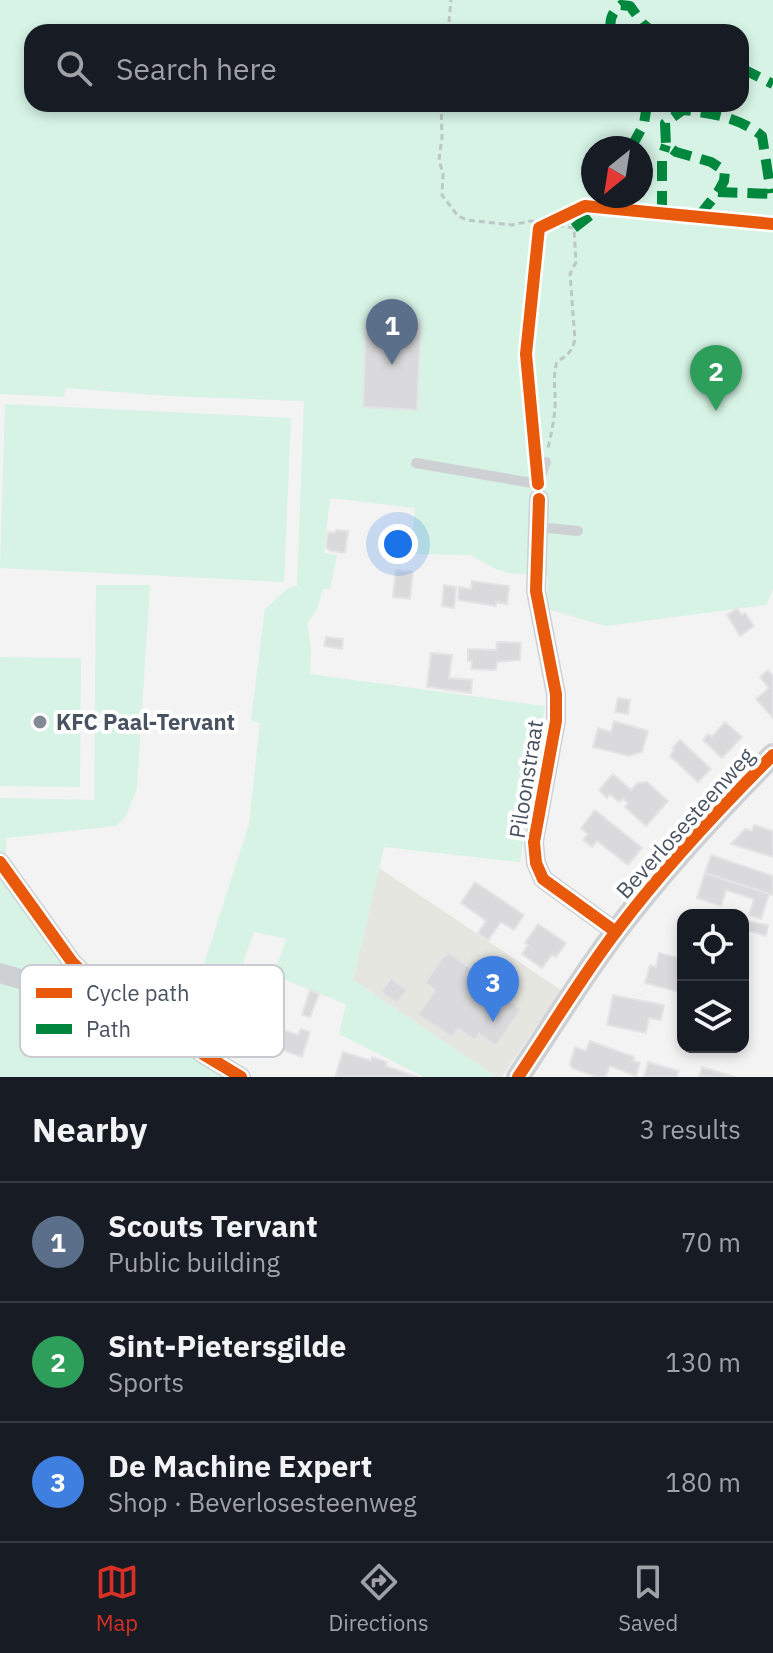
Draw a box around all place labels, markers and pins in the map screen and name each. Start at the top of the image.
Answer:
pin: 1 [366,299,418,365]
pin: 2 [690,345,742,411]
place label: KFC Paal-Tervant [56,707,235,736]
marker: KFC Paal-Tervant [31,713,49,731]
pin: 3 [467,956,519,1022]

